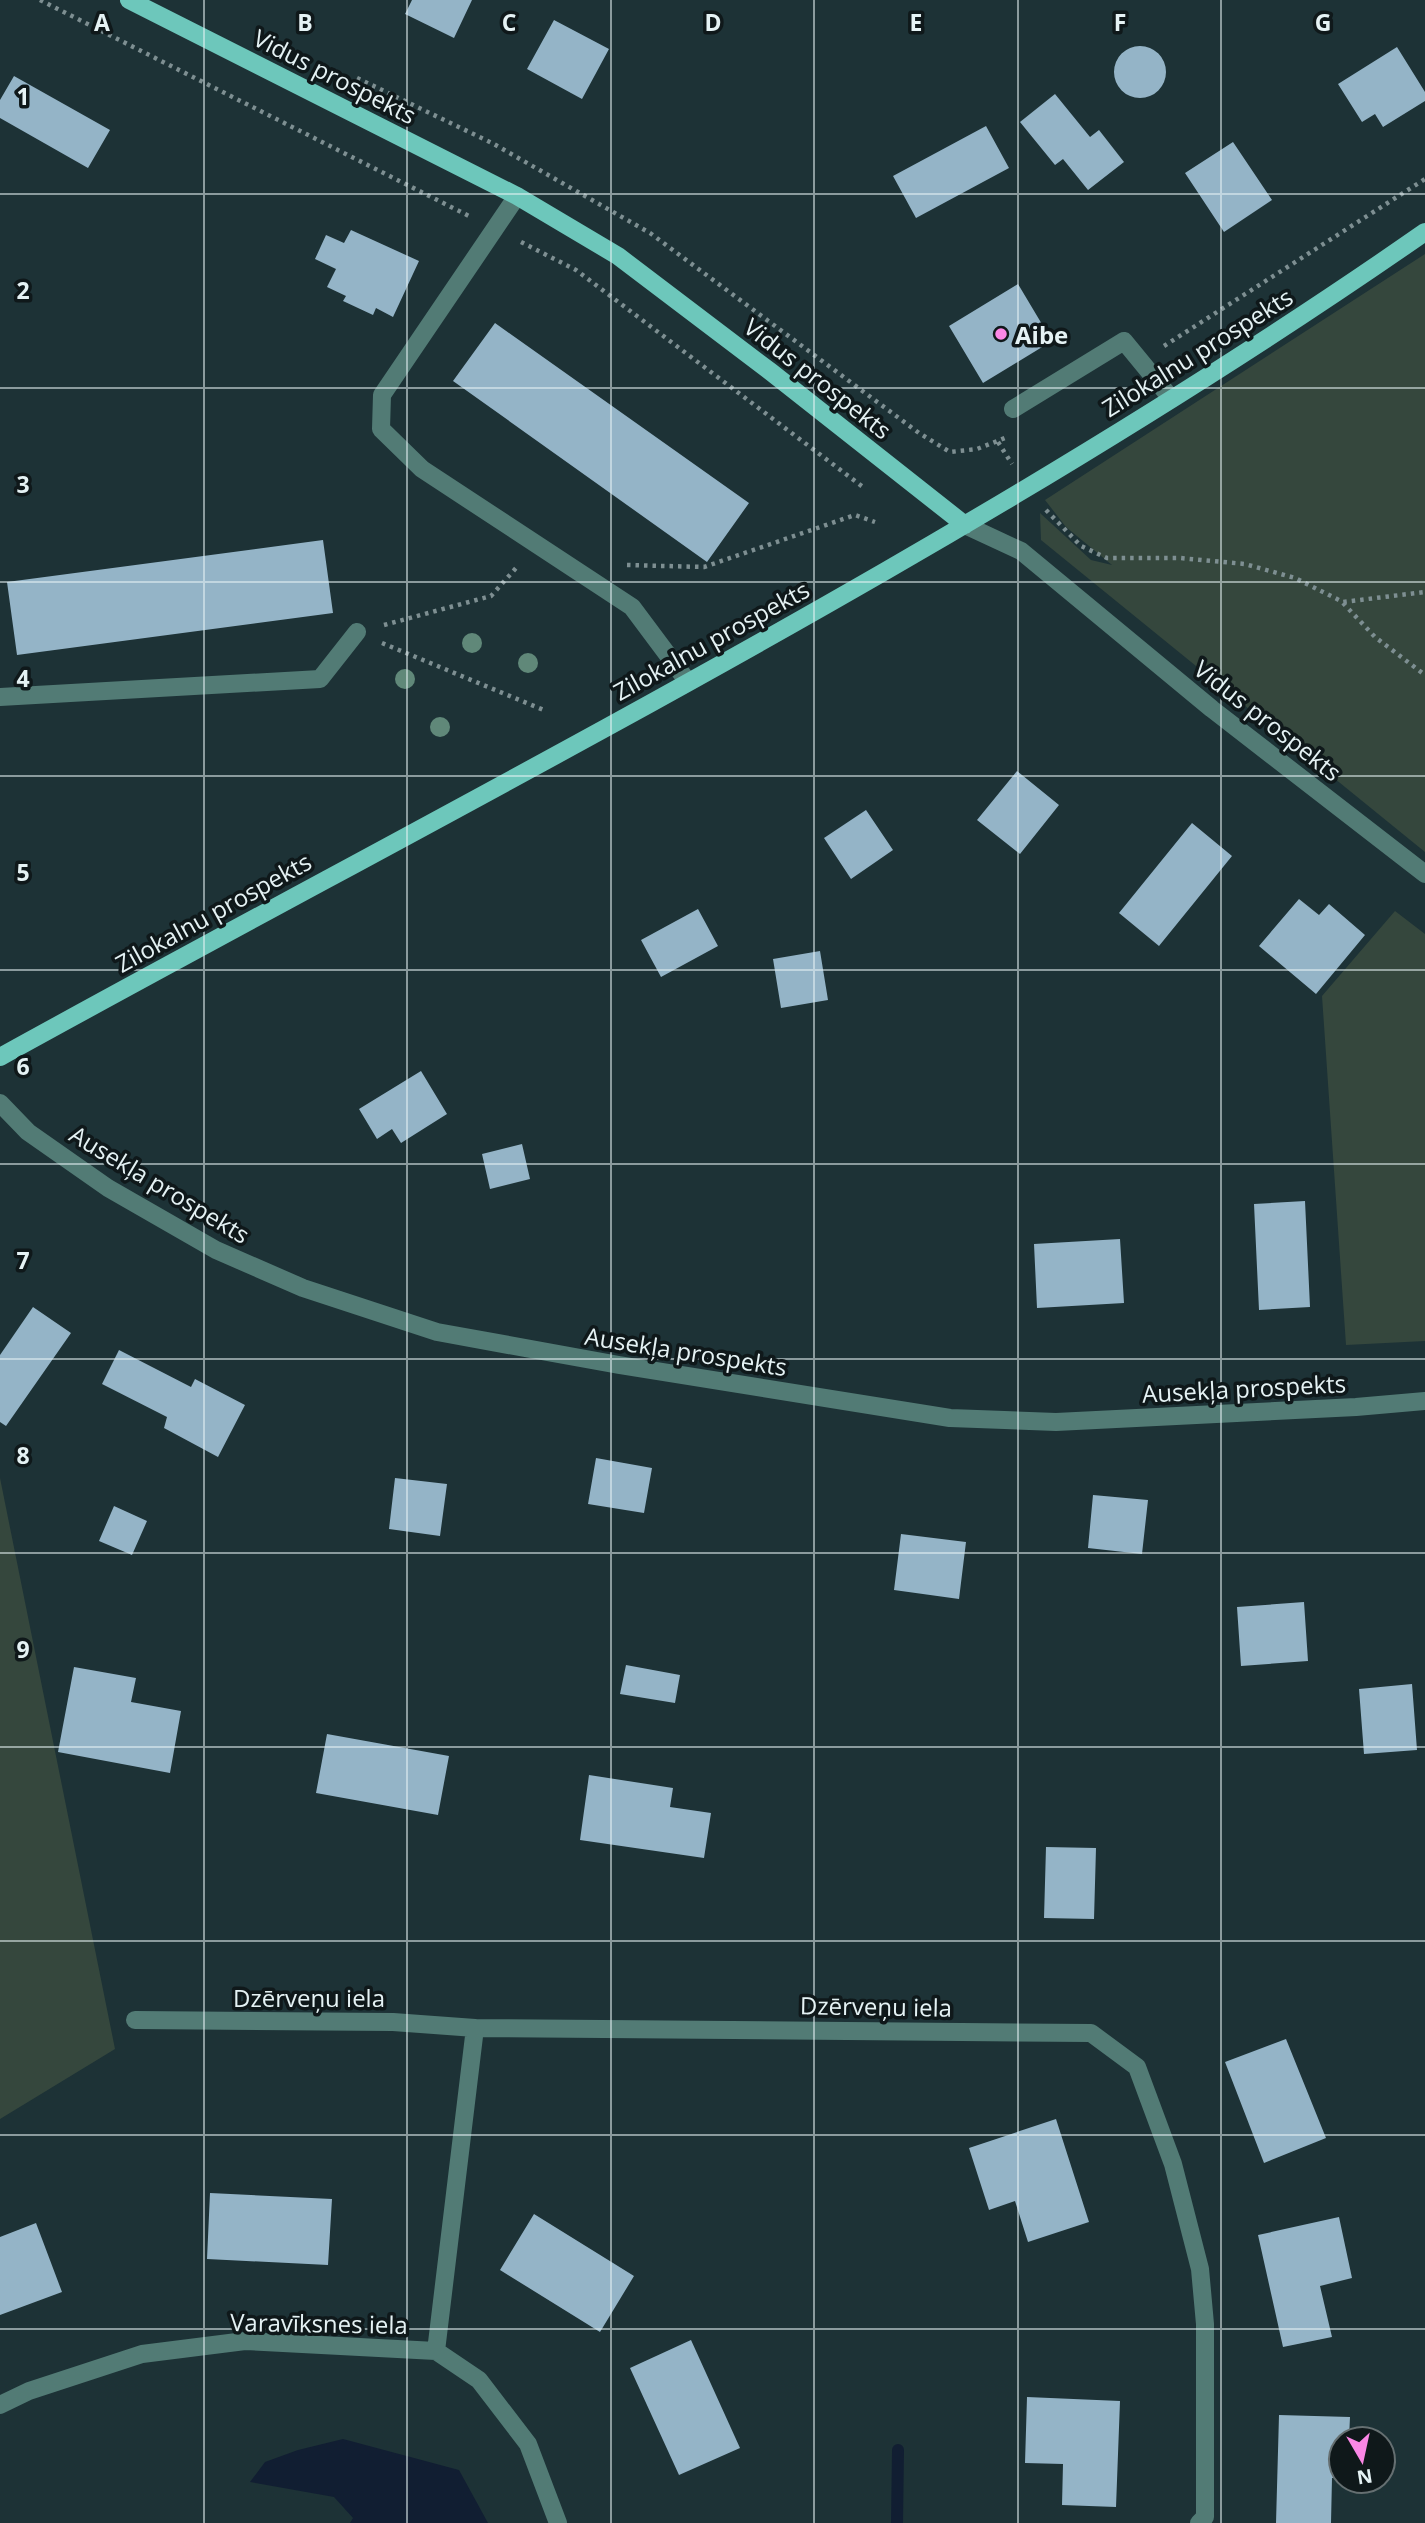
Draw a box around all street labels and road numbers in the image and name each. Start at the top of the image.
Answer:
street label: Vidus prospekts [248,21,422,131]
street label: Zilokalnu prospekts [1095,280,1299,424]
street label: Vidus prospekts [737,310,899,446]
street label: Zilokalnu prospekts [607,572,815,708]
street label: Vidus prospekts [1187,652,1349,788]
street label: Zilokalnu prospekts [109,844,317,980]
street label: Ausekļa prospekts [64,1117,256,1251]
street label: Ausekļa prospekts [583,1319,789,1383]
street label: Ausekļa prospekts [1141,1366,1347,1410]
street label: Dzērveņu iela [233,1981,385,2014]
street label: Dzērveņu iela [800,1988,952,2024]
street label: Varavīksnes iela [230,2305,408,2341]

